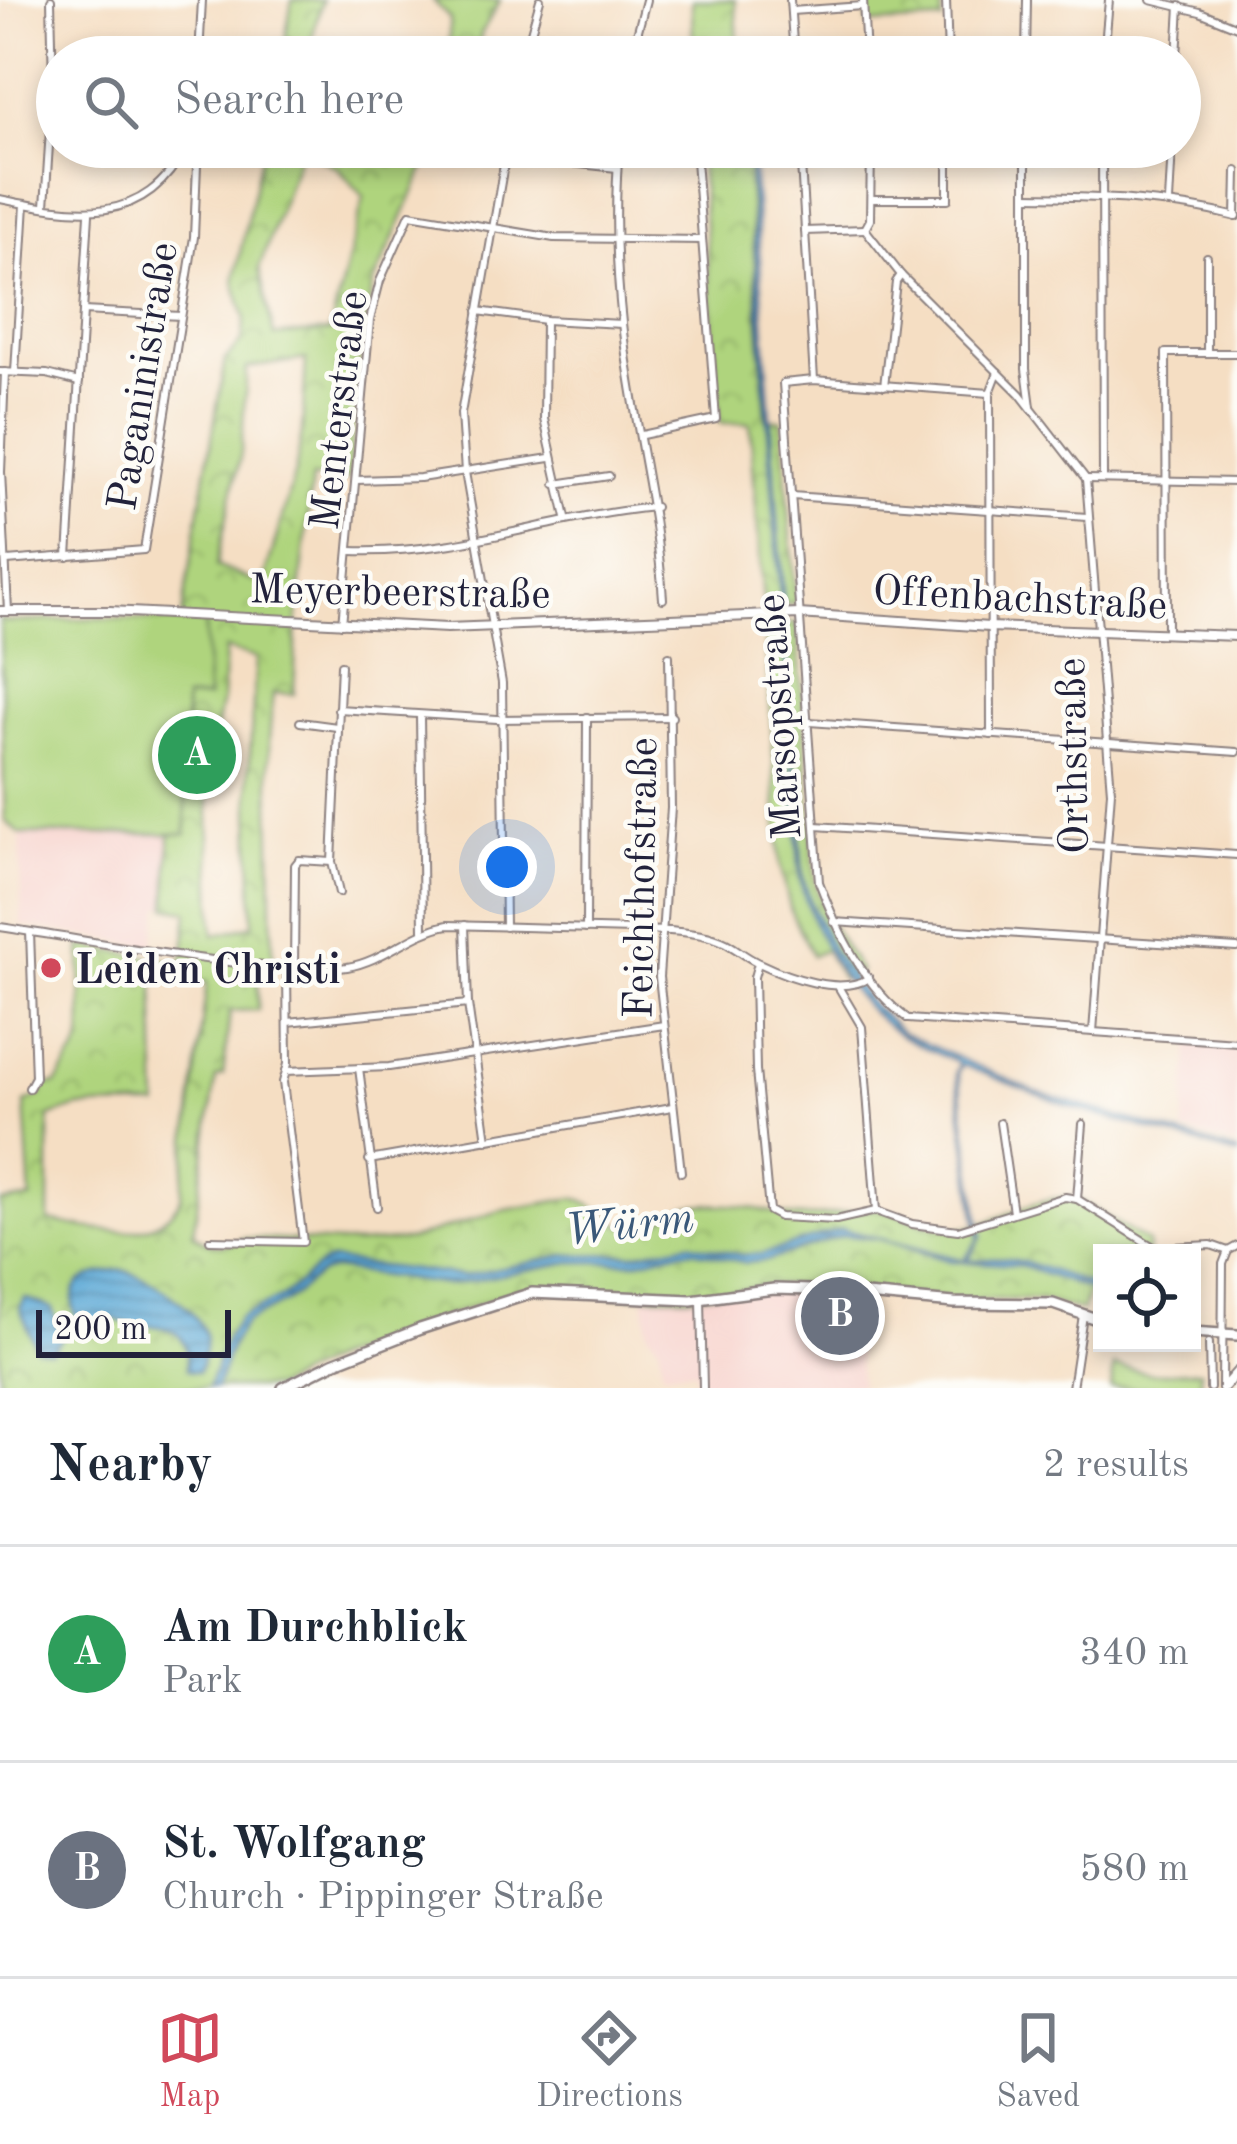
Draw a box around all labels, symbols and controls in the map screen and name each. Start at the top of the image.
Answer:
search box [36,36,1201,168]
icon: search [78,69,144,135]
text: Search here [174,79,404,124]
street label: Paganinistraße [103,239,187,514]
street label: Menterstraße [305,288,376,533]
street label: Meyerbeerstraße [249,570,551,618]
street label: Offenbachstraße [871,571,1168,629]
street label: Marsopstraße [751,592,811,841]
street label: Orthstraße [1052,657,1098,855]
pin: A [158,710,236,800]
street label: Feichthofstraße [620,737,666,1019]
your location [477,837,537,897]
place label: Leiden Christi [75,951,341,993]
marker: Leiden Christi [38,955,64,981]
water label: Würm [563,1197,696,1256]
map controls [1093,1244,1201,1352]
button: locate [1093,1244,1201,1352]
pin: B [801,1271,879,1361]
scale bar [36,1304,231,1357]
text: 200 m [54,1314,147,1347]
text: Nearby [48,1441,213,1492]
text: 2 results [1043,1446,1189,1485]
text: Am Durchblick [162,1607,468,1652]
text: A [72,1634,102,1673]
text: 340 m [1079,1634,1189,1673]
text: Park [162,1662,242,1701]
text: St. Wolfgang [162,1823,426,1868]
text: B [73,1850,101,1889]
text: 580 m [1079,1850,1189,1889]
text: Church · Pippinger Straße [162,1878,604,1917]
tab: Map [157,2005,223,2118]
tab: Directions [536,2005,683,2118]
tab: Saved [996,2005,1080,2118]

